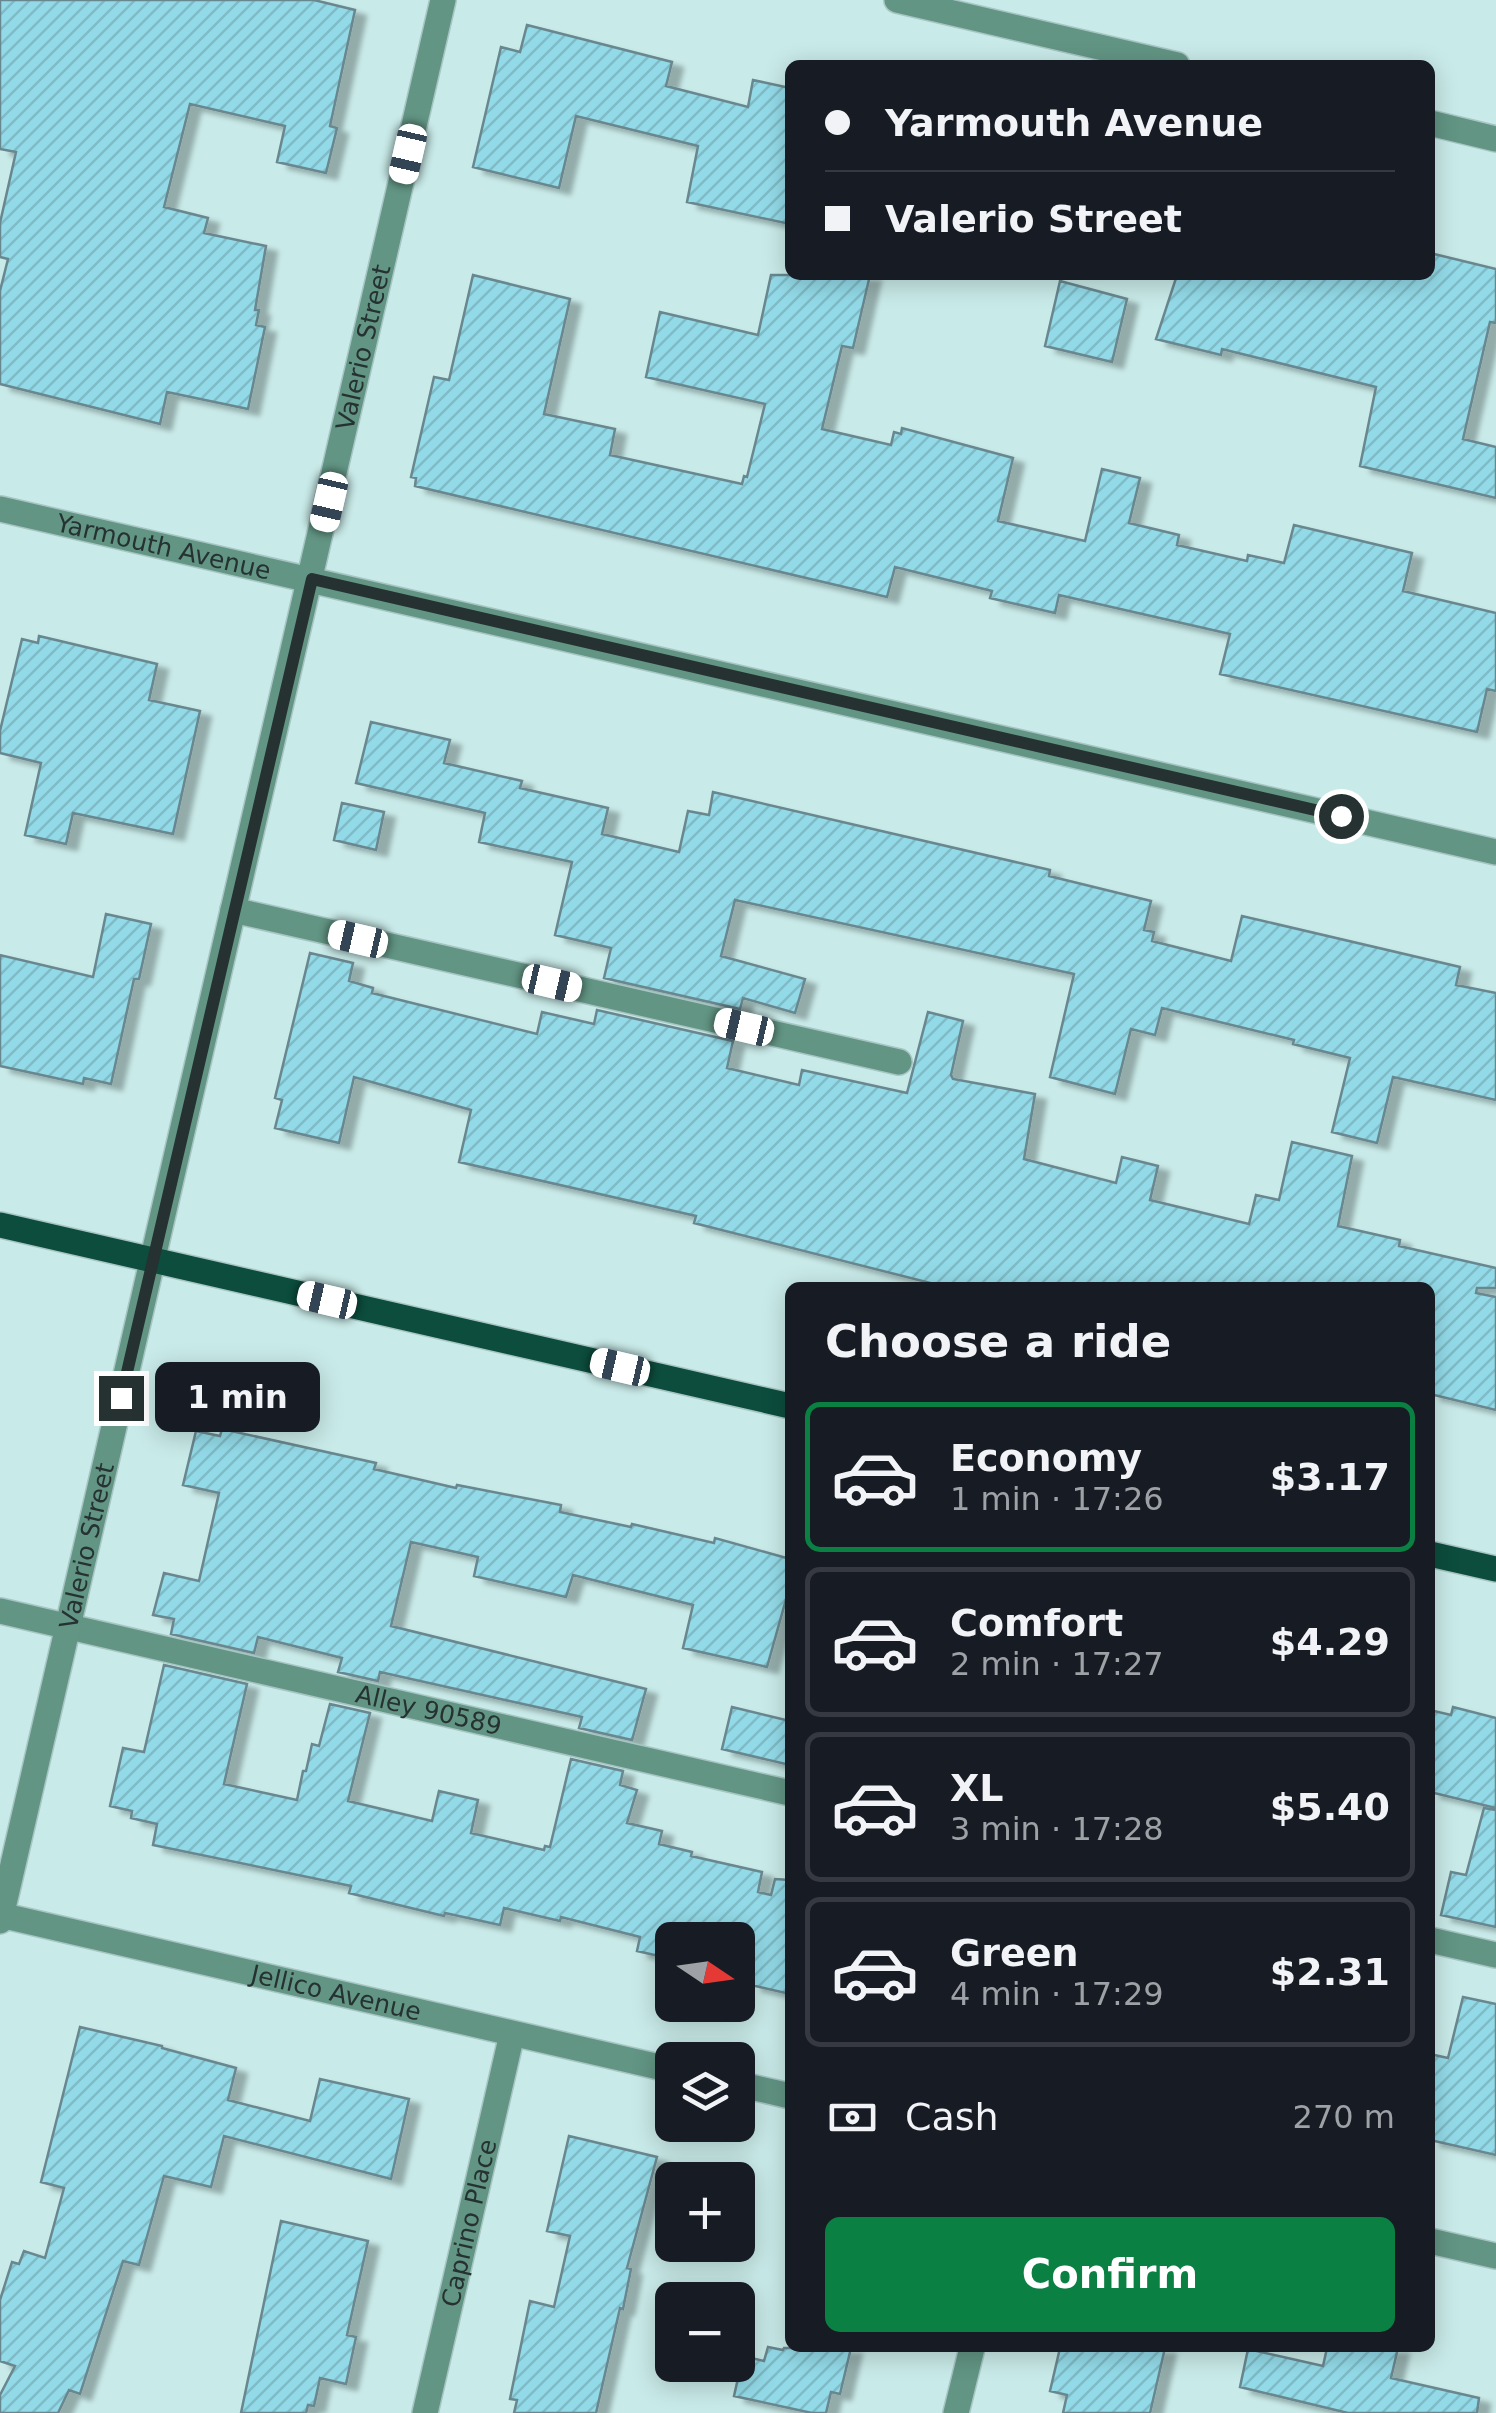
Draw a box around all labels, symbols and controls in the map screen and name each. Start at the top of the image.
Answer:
text: Yarmouth Avenue [885,101,1263,145]
car [387,121,429,187]
text: Valerio Street [885,197,1182,241]
street label: Valerio Street [330,261,396,433]
car [308,469,350,535]
street label: Yarmouth Avenue [53,508,274,585]
route start [1319,794,1364,839]
car [325,918,391,960]
car [519,962,585,1004]
car [711,1006,777,1048]
car [294,1279,360,1321]
text: Choose a ride [825,1315,1171,1368]
car [587,1346,653,1388]
callout: 1 min [156,1363,321,1433]
route end [99,1376,144,1421]
text: 1 min [187,1378,288,1416]
icon: car [830,1432,920,1522]
text: Economy [950,1436,1142,1480]
text: $3.17 [1270,1455,1390,1499]
street label: Valerio Street [53,1460,120,1632]
text: 1 min · 17:26 [950,1480,1164,1518]
icon: car [830,1597,920,1687]
text: Comfort [950,1601,1123,1645]
text: $4.29 [1270,1620,1390,1664]
text: 2 min · 17:27 [950,1645,1164,1683]
street label: Alley 90589 [353,1679,504,1741]
icon: car [830,1762,920,1852]
text: XL [950,1766,1004,1810]
text: $5.40 [1270,1785,1390,1829]
text: 3 min · 17:28 [950,1810,1164,1848]
north arrow [655,1922,755,2022]
map controls [655,1922,755,2382]
icon: car [830,1927,920,2017]
text: Green [950,1931,1079,1975]
text: $2.31 [1270,1950,1390,1994]
street label: Jellico Avenue [246,1958,424,2026]
text: 4 min · 17:29 [950,1975,1164,2013]
button: layers [655,2042,755,2142]
icon: cash [825,2090,880,2145]
text: Cash [905,2095,999,2139]
text: 270 m [1293,2098,1395,2136]
street label: Caprino Place [435,2136,502,2310]
button: + [655,2162,755,2262]
button: Confirm [825,2217,1395,2332]
button: − [655,2282,755,2382]

